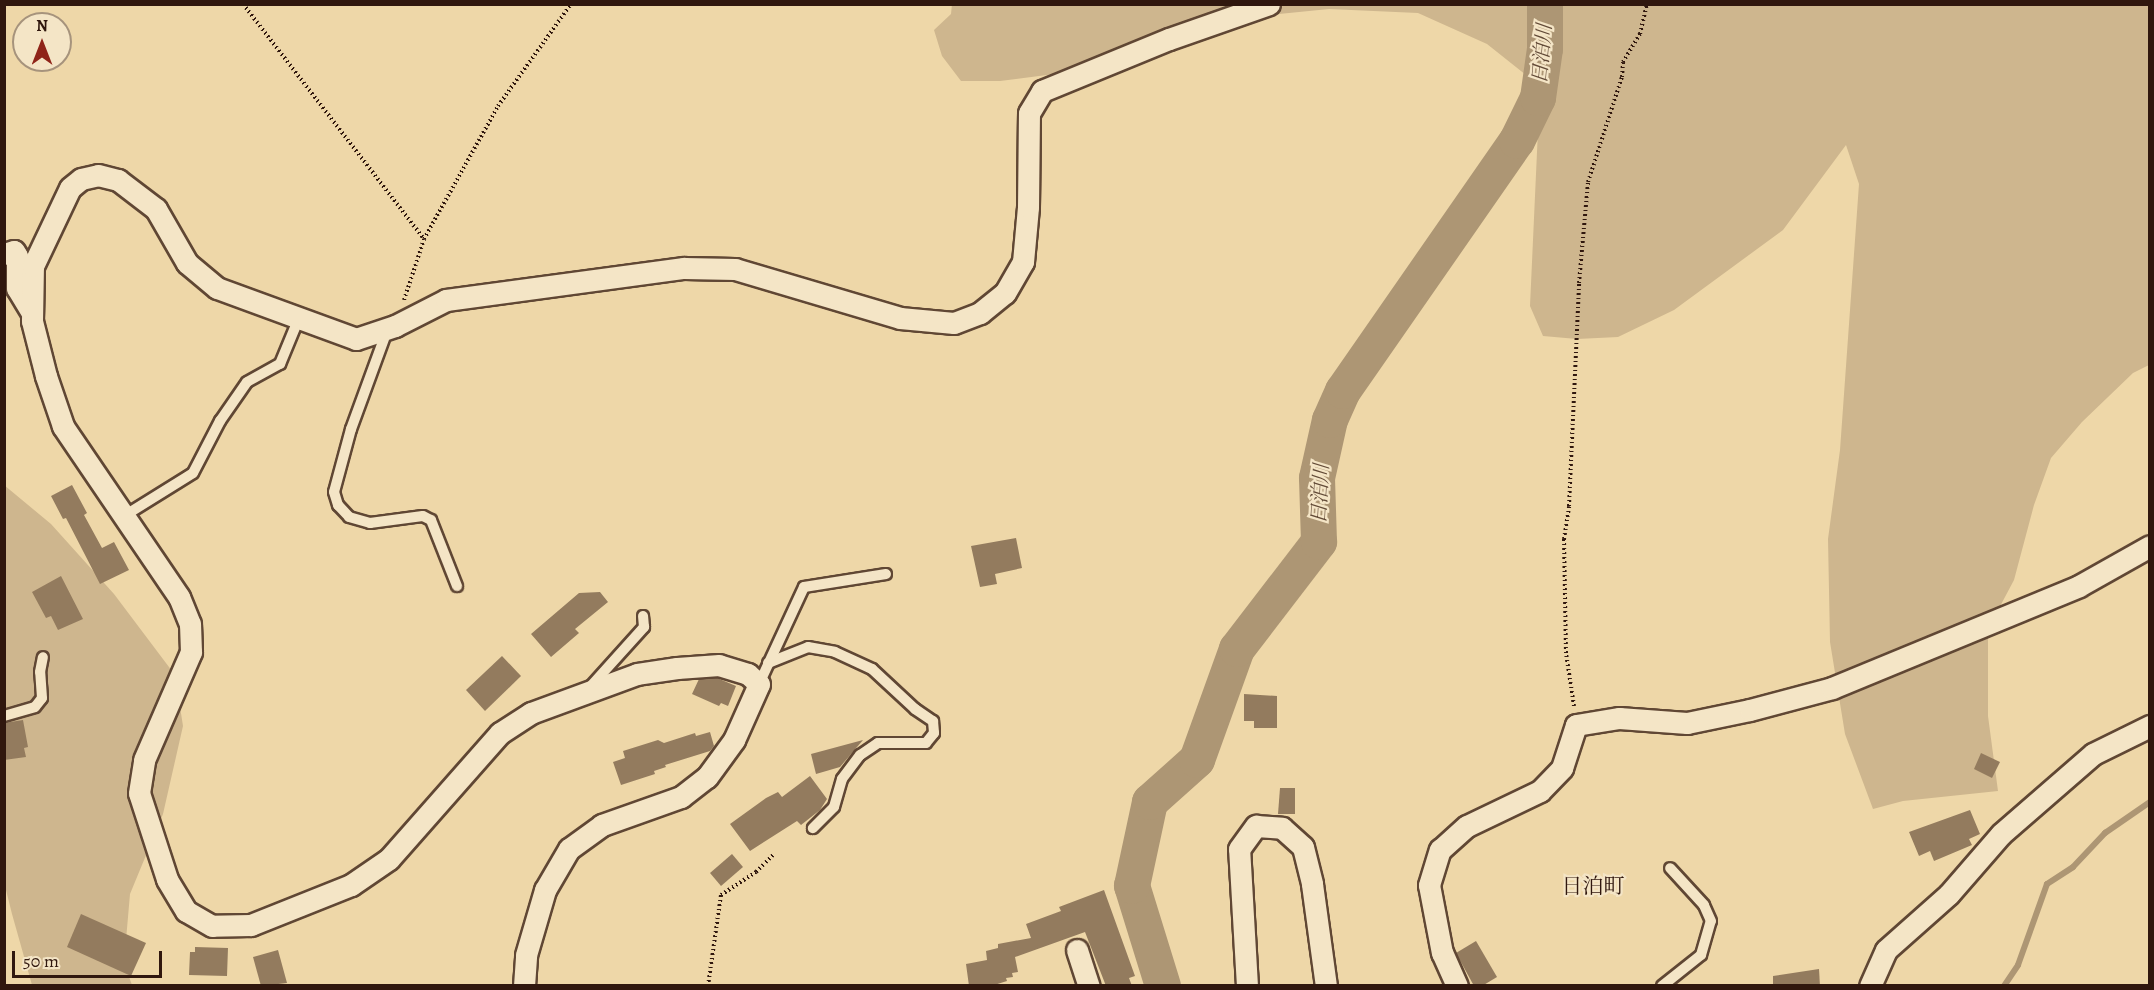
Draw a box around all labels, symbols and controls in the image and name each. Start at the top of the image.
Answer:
north arrow [12,12,72,72]
text: N [36,15,48,37]
water label: 日泊川 [1527,23,1557,85]
water label: 日泊川 [1306,463,1334,525]
district label: 日泊町 [1562,873,1624,899]
scale bar [15,939,165,977]
text: 50 m [23,949,59,973]

